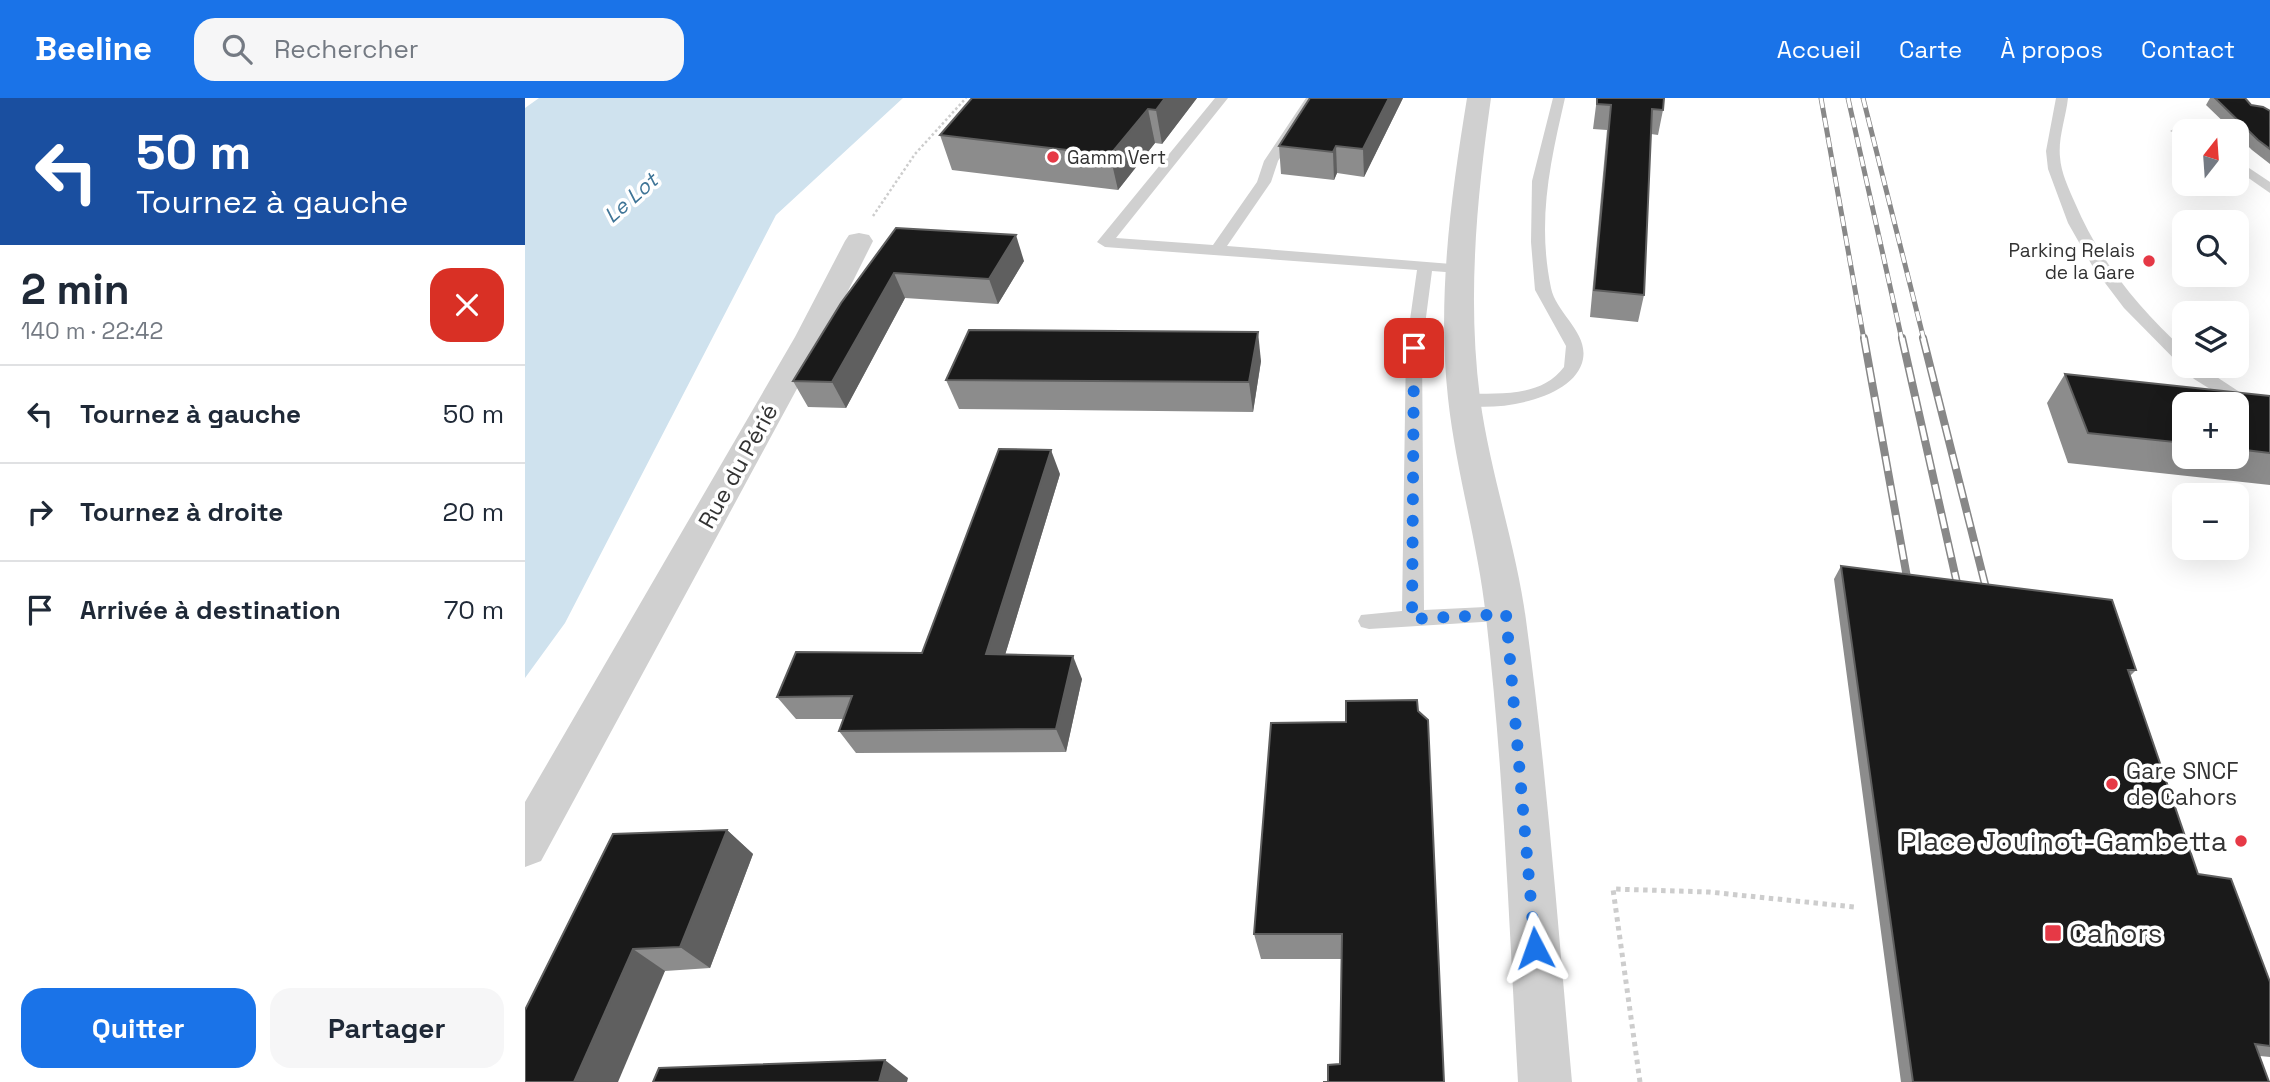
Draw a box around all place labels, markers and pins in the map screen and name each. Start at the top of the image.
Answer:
place label: Gamm Vert [1067,145,1166,170]
marker: Gamm Vert [1045,149,1061,165]
place label: Parking Relais de la Gare [2009,238,2135,285]
marker: Parking Relais de la Gare [2141,253,2157,269]
pin [1384,318,1444,378]
place label: Gare SNCF de Cahors [2126,756,2239,812]
marker: Gare SNCF de Cahors [2104,776,2120,792]
place label: Place Jouinot-Gambetta [1900,823,2227,859]
marker: Place Jouinot-Gambetta [2233,833,2249,849]
place label: Cahors [2069,915,2163,951]
marker: Cahors [2043,923,2063,943]

